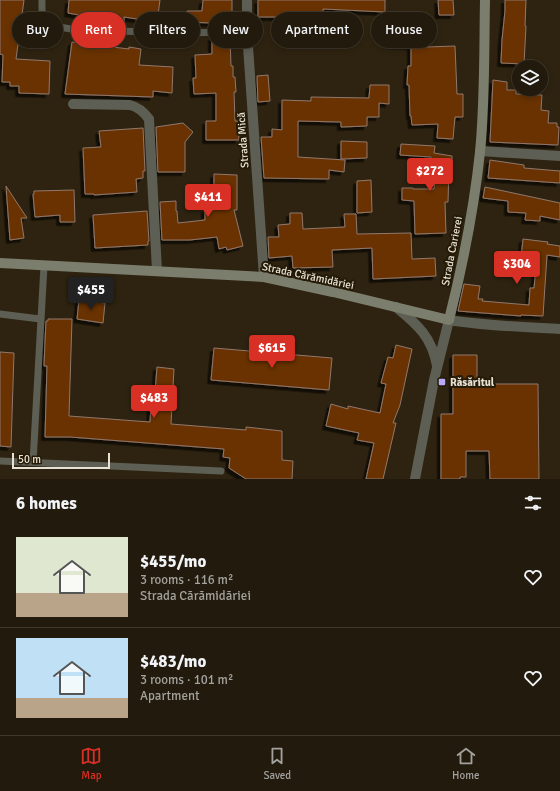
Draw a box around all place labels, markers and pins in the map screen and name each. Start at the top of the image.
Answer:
pin: $272 [406,158,454,192]
pin: $411 [184,184,232,218]
pin: $304 [493,251,541,285]
pin: $455 [67,277,115,311]
pin: $615 [248,335,296,369]
place label: Răsăritul [450,376,495,389]
marker: Răsăritul [437,377,447,387]
pin: $483 [130,385,178,419]

